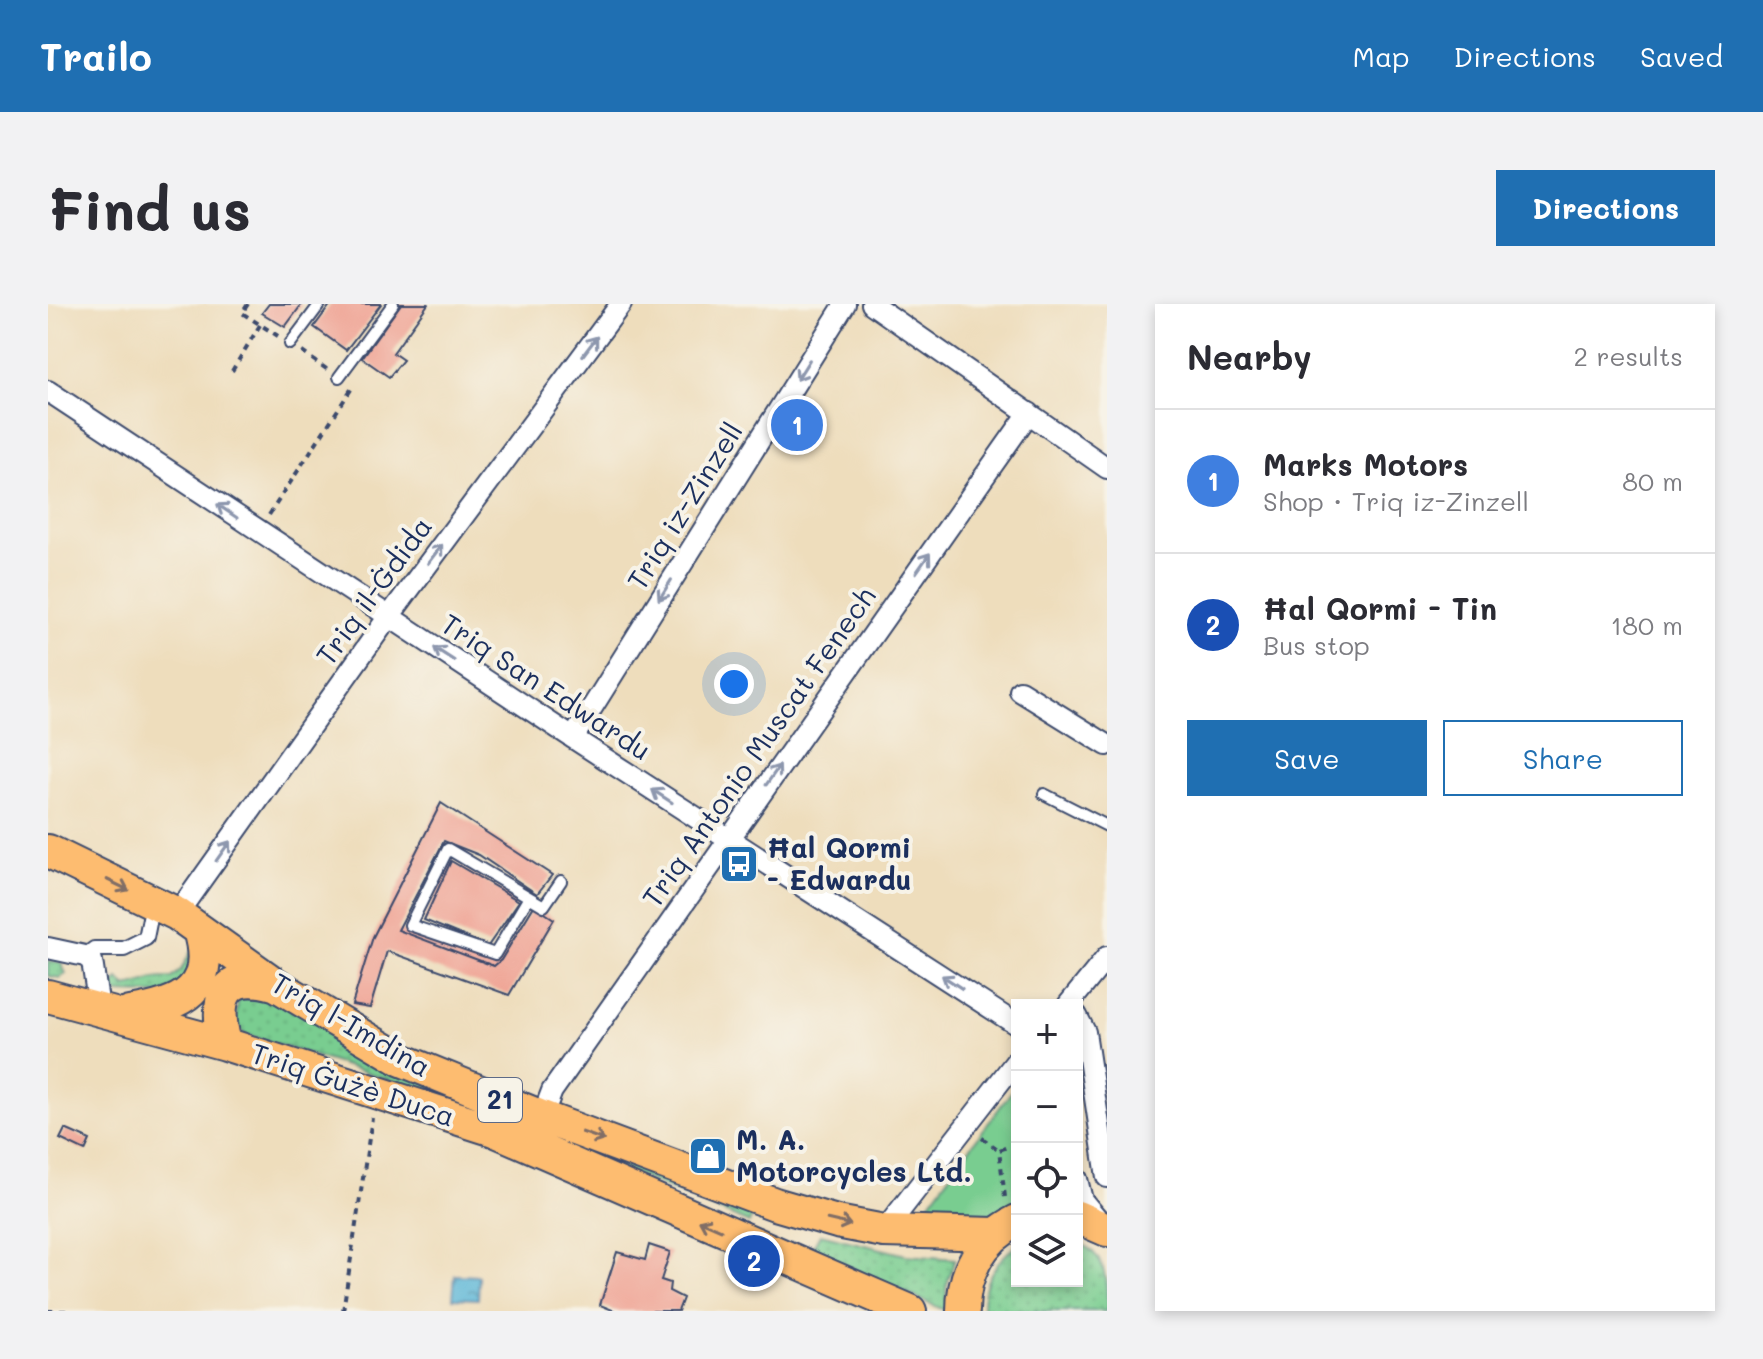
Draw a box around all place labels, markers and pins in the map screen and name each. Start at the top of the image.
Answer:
pin: 1 [771,395,823,455]
place label: Ħal Qormi - Edwardu [767,829,912,897]
bus stop icon: Ħal Qormi - Edwardu [718,843,760,885]
place label: M. A. Motorcycles Ltd. [736,1121,972,1190]
shop icon: M. A. Motorcycles Ltd. [687,1135,729,1177]
pin: 2 [728,1231,780,1291]

